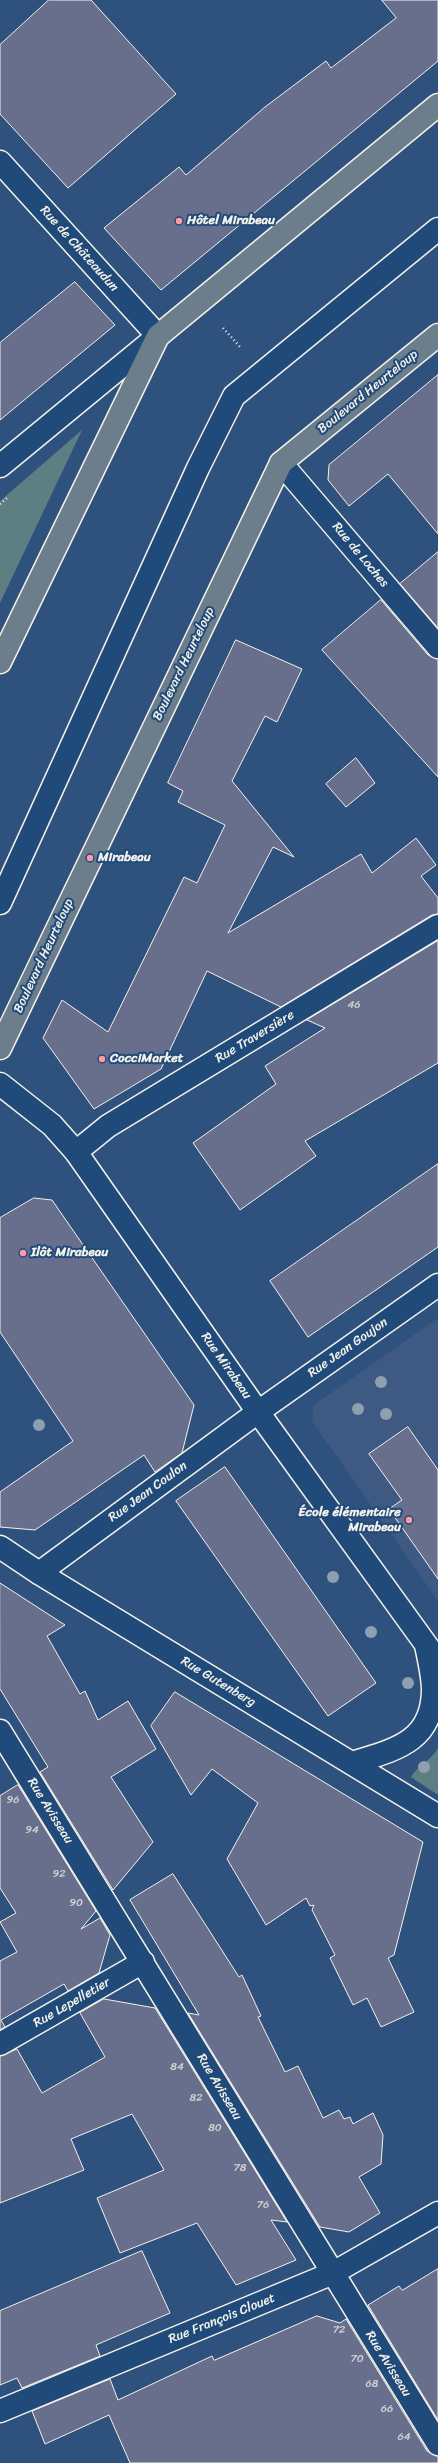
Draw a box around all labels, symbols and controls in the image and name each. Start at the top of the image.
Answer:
street label: Rue de Châteaudun [36,203,122,295]
place label: Hôtel Mirabeau [187,213,275,229]
marker: Hôtel Mirabeau [174,216,184,226]
street label: Boulevard Heurteloup [315,347,421,437]
street label: Rue de Loches [328,519,392,591]
street label: Boulevard Heurteloup [150,605,218,723]
place label: Mirabeau [98,850,151,866]
marker: Mirabeau [85,853,95,863]
street label: Boulevard Heurteloup [11,896,77,1016]
house number: 46 [347,998,361,1012]
street label: Rue Traversière [213,1007,297,1067]
place label: CocciMarket [110,1051,184,1067]
marker: CocciMarket [97,1054,107,1064]
place label: Ilôt Mirabeau [31,1245,108,1261]
marker: Ilôt Mirabeau [18,1248,28,1258]
street label: Rue Jean Goujon [305,1315,391,1381]
street label: Rue Mirabeau [197,1330,255,1402]
street label: Rue Jean Coulon [106,1458,190,1526]
place label: École élémentaire Mirabeau [298,1505,401,1536]
marker: École élémentaire Mirabeau [404,1515,414,1525]
street label: Rue Gutenberg [178,1654,258,1710]
street label: Rue Avisseau [24,1775,76,1847]
house number: 96 [6,1793,20,1807]
house number: 94 [25,1823,39,1837]
house number: 92 [52,1867,66,1881]
house number: 90 [69,1896,83,1910]
street label: Rue Lepelletier [31,1975,113,2031]
street label: Rue Avisseau [193,2051,245,2123]
house number: 84 [170,2060,184,2074]
house number: 82 [190,2091,202,2105]
house number: 80 [208,2121,222,2135]
house number: 78 [234,2161,246,2175]
house number: 76 [257,2198,269,2212]
street label: Rue François Clouet [166,2290,278,2348]
house number: 72 [333,2323,345,2337]
street label: Rue Avisseau [362,2328,414,2400]
house number: 70 [350,2352,364,2366]
house number: 68 [366,2377,378,2391]
house number: 66 [381,2402,393,2416]
house number: 64 [397,2430,411,2444]

